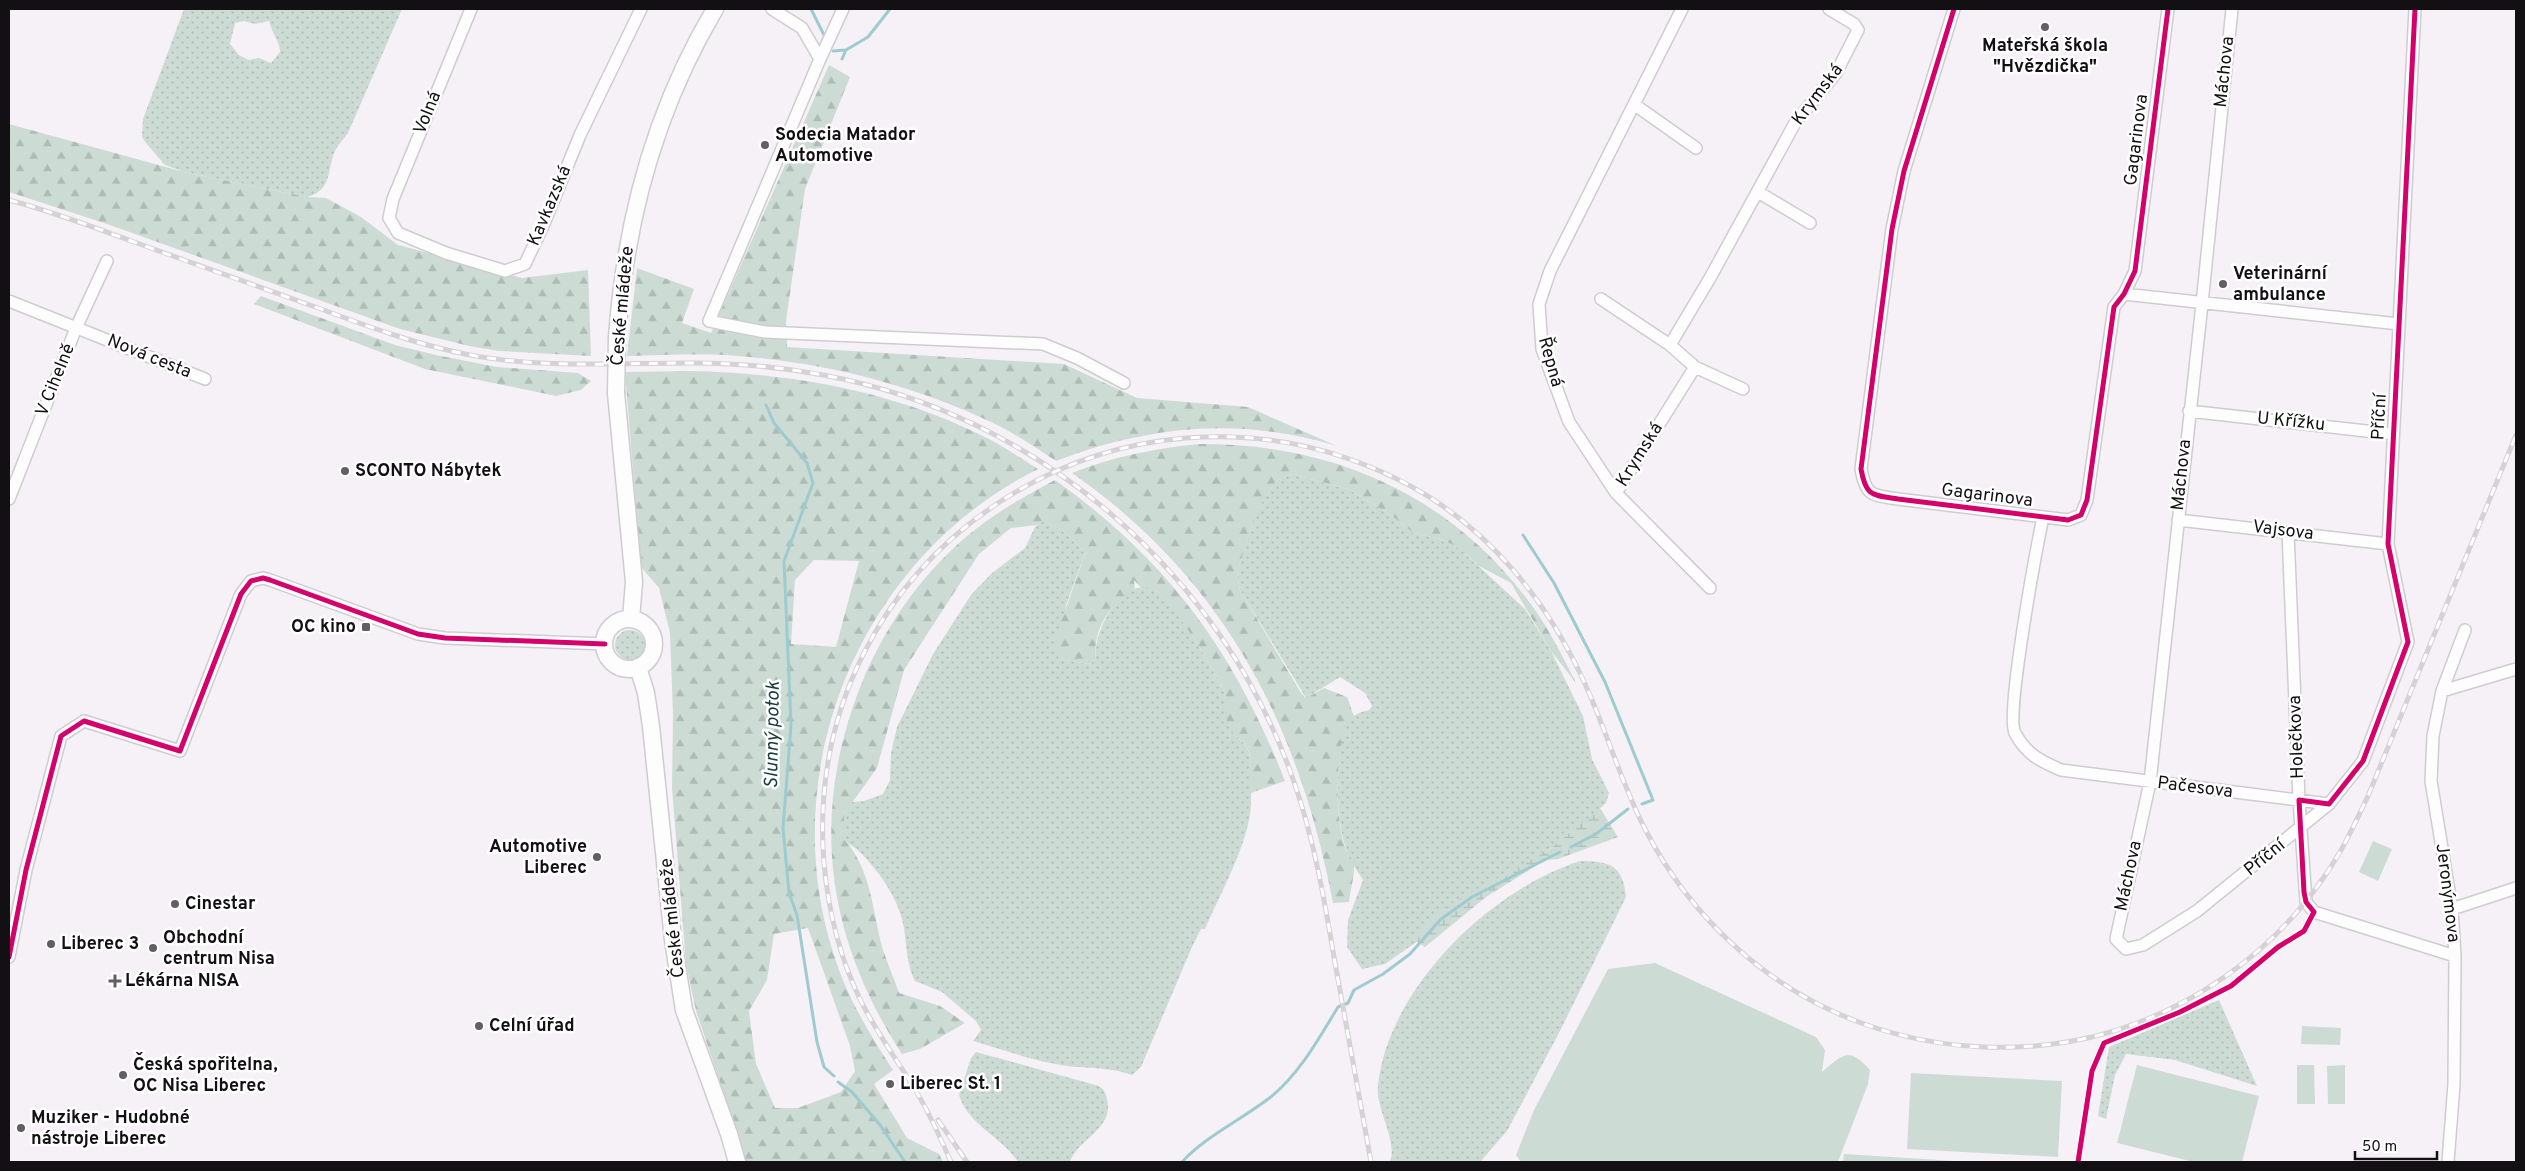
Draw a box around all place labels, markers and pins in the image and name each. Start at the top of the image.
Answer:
marker: Mateřská škola "Hvězdička" [2039,21,2051,33]
place label: Mateřská škola "Hvězdička" [1982,35,2108,79]
place label: Sodecia Matador Automotive [775,124,916,168]
marker: Sodecia Matador Automotive [759,139,771,151]
place label: Veterinární ambulance [2233,263,2329,307]
marker: Veterinární ambulance [2217,278,2229,290]
place label: SCONTO Nábytek [355,460,501,483]
marker: SCONTO Nábytek [339,465,351,477]
place label: OC kino [291,616,356,639]
marker: OC kino [360,621,372,633]
place label: Automotive Liberec [489,836,587,880]
marker: Automotive Liberec [591,851,603,863]
place label: Cinestar [185,893,256,916]
marker: Cinestar [169,898,181,910]
place label: Obchodní centrum Nisa [163,927,275,971]
place label: Liberec 3 [61,933,139,956]
marker: Liberec 3 [45,938,57,950]
marker: Obchodní centrum Nisa [147,942,159,954]
place label: Lékárna NISA [125,970,240,993]
marker: Lékárna NISA [109,975,121,987]
place label: Celní úřad [489,1015,575,1038]
marker: Celní úřad [473,1020,485,1032]
place label: Česká spořitelna, OC Nisa Liberec [133,1052,278,1098]
marker: Česká spořitelna, OC Nisa Liberec [117,1069,129,1081]
place label: Liberec St. 1 [900,1073,1001,1096]
marker: Liberec St. 1 [884,1078,896,1090]
place label: Muziker - Hudobné nástroje Liberec [31,1107,190,1151]
marker: Muziker - Hudobné nástroje Liberec [15,1122,27,1134]

